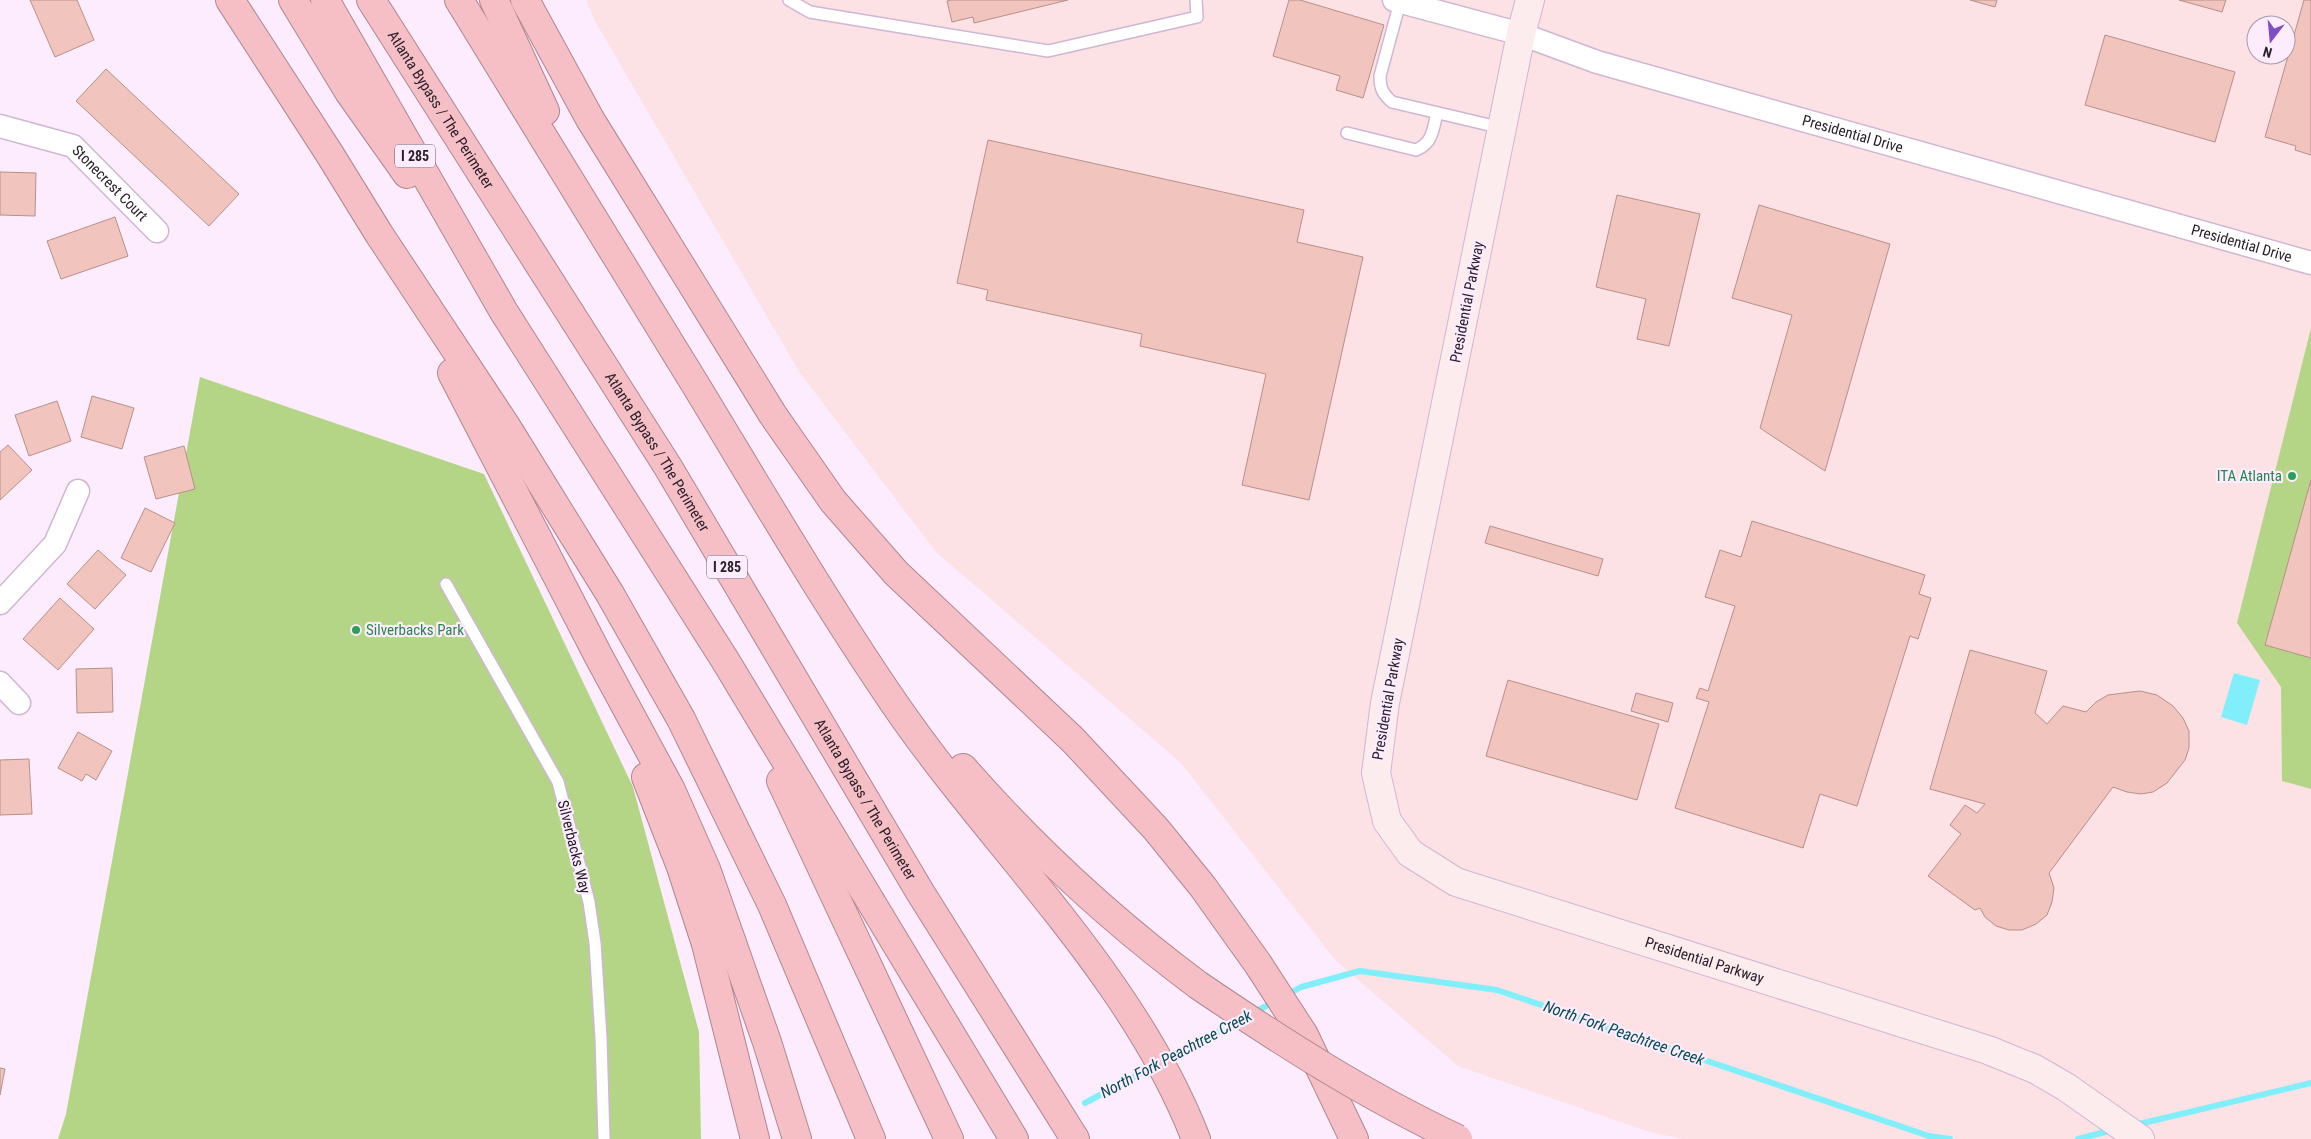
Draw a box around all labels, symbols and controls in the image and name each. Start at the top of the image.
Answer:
north arrow [2246,15,2296,65]
street label: Atlanta Bypass / The Perimeter [384,27,498,193]
text: N [2261,44,2274,61]
street label: Presidential Drive [1800,111,1905,157]
street label: Stonecrest Court [68,141,151,225]
road number: I 285 [395,144,435,168]
street label: Presidential Drive [2189,221,2294,266]
street label: Presidential Parkway [1446,240,1488,364]
street label: Atlanta Bypass / The Perimeter [601,369,714,535]
place label: ITA Atlanta [2217,467,2282,485]
marker: ITA Atlanta [2286,470,2298,482]
road number: I 285 [707,556,747,578]
place label: Silverbacks Park [366,621,464,639]
marker: Silverbacks Park [350,624,362,636]
street label: Presidential Parkway [1368,637,1408,761]
street label: Atlanta Bypass / The Perimeter [810,716,920,884]
street label: Silverbacks Way [554,798,594,896]
street label: Presidential Parkway [1643,933,1766,988]
water label: North Fork Peachtree Creek [1541,997,1708,1070]
water label: North Fork Peachtree Creek [1097,1006,1256,1102]

